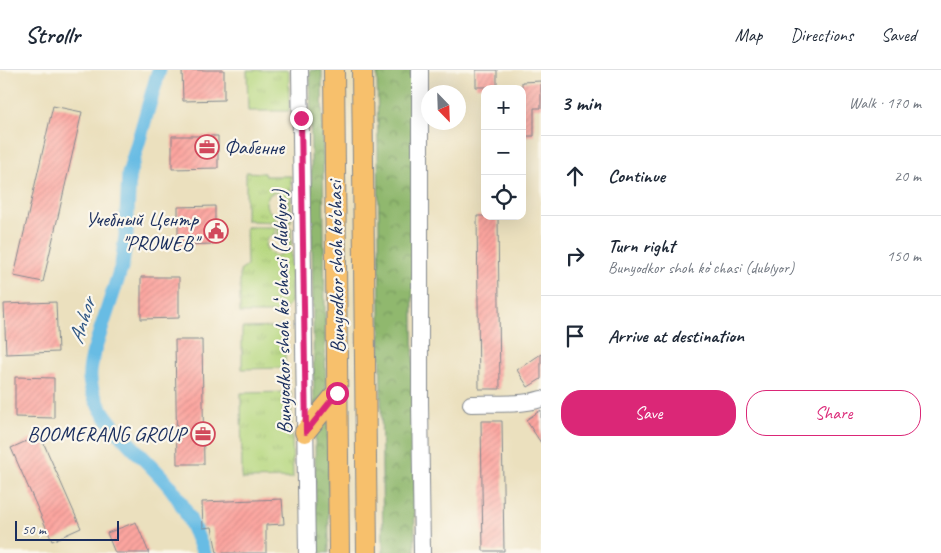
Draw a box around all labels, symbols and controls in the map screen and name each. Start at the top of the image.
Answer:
text: Strollr [25,20,80,50]
text: Map [735,24,762,46]
text: Directions [790,24,853,46]
text: Saved [881,24,916,46]
north arrow [421,85,466,130]
map controls [481,85,526,220]
button: + [481,85,526,130]
text: 3 min [561,90,601,116]
text: Walk · 170 m [849,93,921,113]
route end [290,107,313,130]
button: − [481,130,526,175]
office icon: Фабенне [194,134,220,160]
place label: Фабенне [224,134,285,160]
icon: ahead [561,162,589,190]
text: Continue [608,164,665,188]
text: 20 m [894,166,921,186]
button: locate [481,175,526,220]
street label: Bunyodkor shoh ko'chasi [321,178,351,353]
street label: Bunyodkor shoh koʻchasi (dublyor) [267,189,297,434]
place label: Учебный Центр "PROWEB" [85,206,202,256]
public building icon: Учебный Центр "PROWEB" [203,218,229,244]
text: Turn right [608,234,675,258]
icon: right [561,242,589,270]
text: 150 m [887,246,921,266]
text: Bunyodkor shoh koʻchasi (dublyor) [608,258,794,278]
water label: Anhor [62,291,103,347]
icon: arrive [561,322,589,350]
text: Arrive at destination [608,324,744,348]
route start [326,382,349,405]
button: Save [561,390,736,436]
button: Share [746,390,921,436]
place label: BOOMERANG GROUP [27,421,189,447]
office icon: BOOMERANG GROUP [190,421,216,447]
scale bar [15,518,119,541]
text: 50 m [22,521,46,538]

